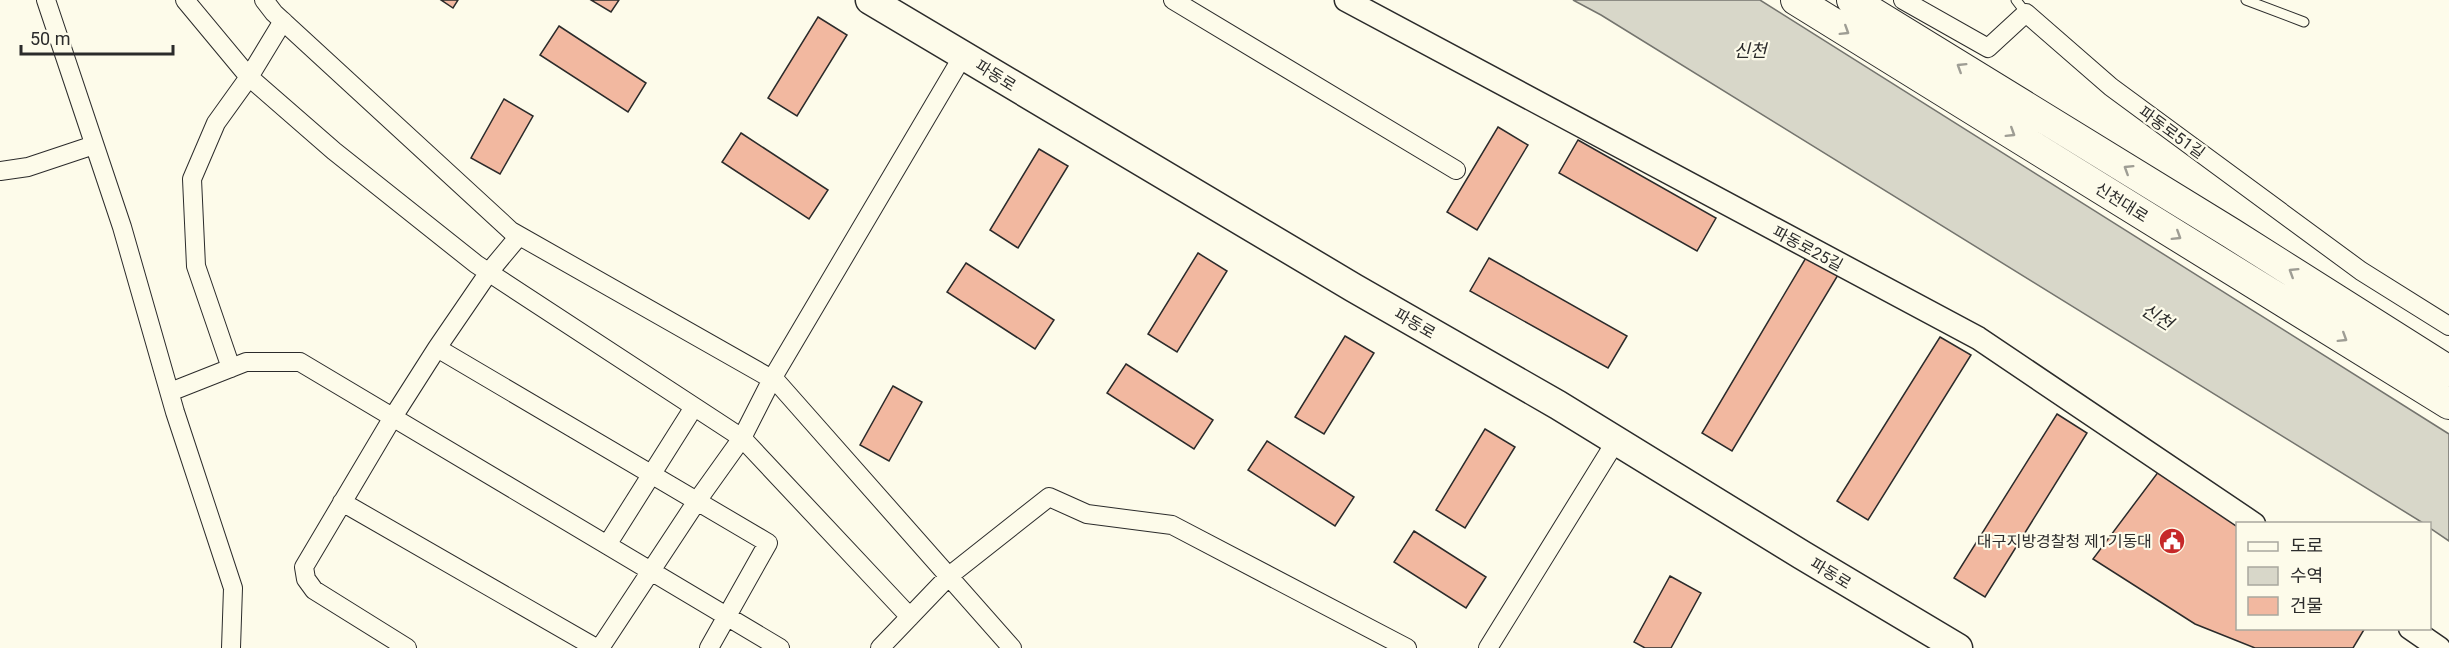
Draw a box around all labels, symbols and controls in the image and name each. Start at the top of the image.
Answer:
scale bar [21,18,172,56]
one-way arrow [1839,23,1849,35]
text: 50 m [30,28,70,49]
water label: 신천 [1733,40,1769,61]
street label: 파동로 [972,56,1020,95]
one-way arrow [1957,63,1967,75]
street label: 파동로51길 [2135,102,2208,163]
one-way arrow [2005,126,2015,138]
one-way arrow [2124,165,2134,177]
street label: 신천대로 [2092,179,2152,226]
street label: 파동로25길 [1769,222,1846,275]
one-way arrow [2171,228,2181,240]
one-way arrow [2289,268,2299,280]
water label: 신천 [2138,299,2179,336]
street label: 파동로 [1391,304,1439,343]
one-way arrow [2337,331,2347,343]
legend [2236,522,2431,630]
public building icon: 대구지방경찰청 제1기동대 [2157,526,2187,556]
place label: 대구지방경찰청 제1기동대 [1977,532,2152,551]
text: 도로 [2290,535,2323,556]
street label: 파동로 [1807,554,1855,593]
text: 수역 [2290,565,2323,586]
text: 건물 [2290,595,2323,616]

